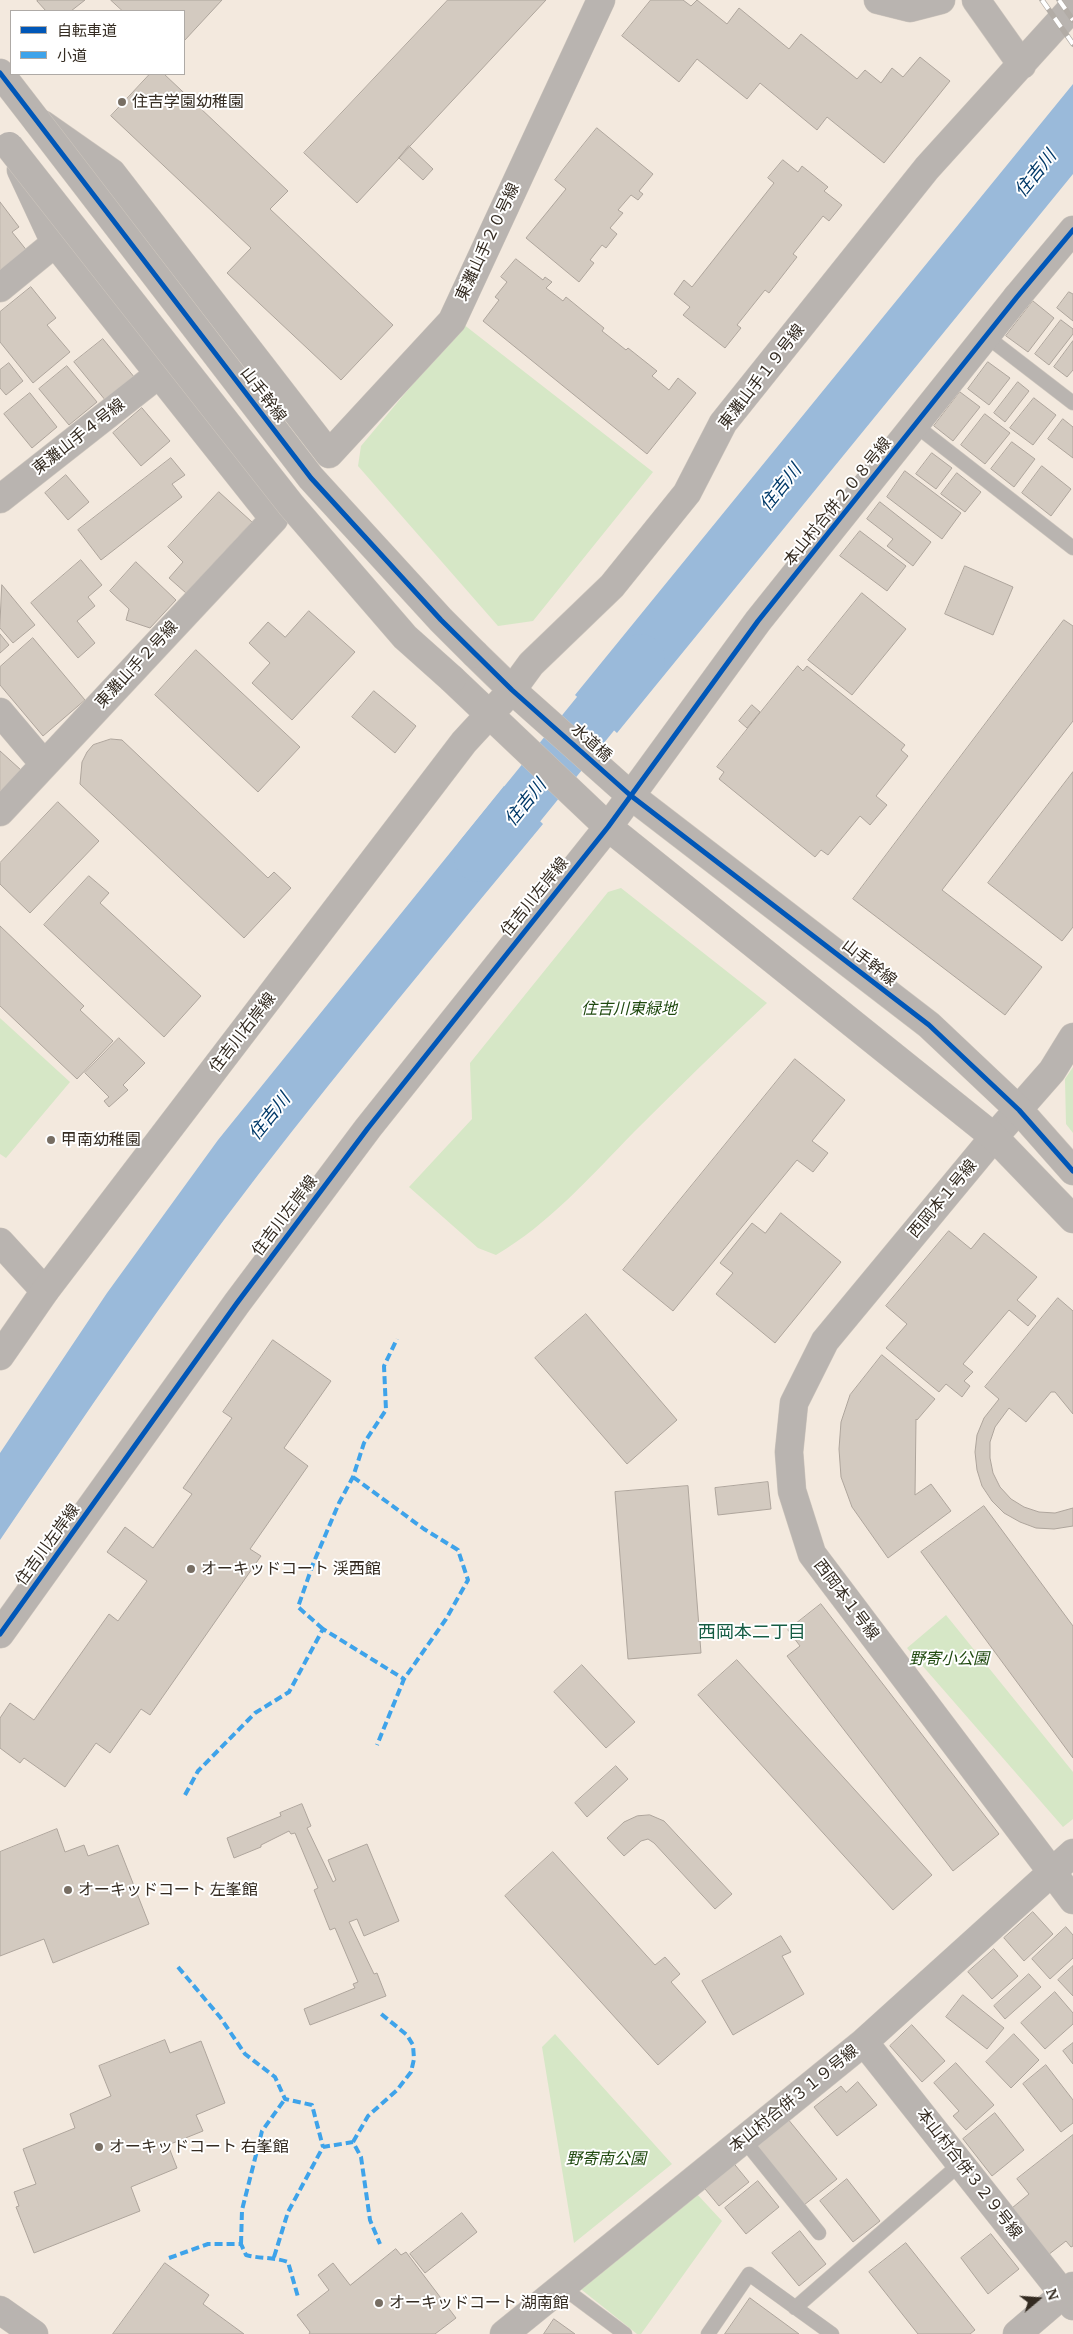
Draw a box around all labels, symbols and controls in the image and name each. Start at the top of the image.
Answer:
legend [10,10,185,75]
text: 自転車道 [57,21,117,40]
text: 小道 [57,46,87,65]
place label: 住吉学園幼稚園 [132,92,244,112]
marker: 住吉学園幼稚園 [116,96,128,108]
water label: 住吉川 [1011,146,1061,202]
street label: 東灘山手２０号線 [452,180,524,304]
street label: 東灘山手１９号線 [715,321,809,433]
street label: 山手幹線 [236,364,290,426]
street label: 東灘山手４号線 [29,395,129,479]
street label: 本山村合併２０８号線 [780,434,896,570]
water label: 住吉川 [756,460,806,516]
street label: 東灘山手２号線 [92,617,182,713]
street label: 水道橋 [567,720,615,766]
water label: 住吉川 [501,775,551,831]
street label: 住吉川左岸線 [497,854,573,940]
street label: 山手幹線 [838,936,900,990]
street label: 住吉川右岸線 [206,989,280,1077]
park label: 住吉川東緑地 [581,999,677,1019]
water label: 住吉川 [245,1089,295,1145]
place label: 甲南幼稚園 [61,1130,141,1150]
marker: 甲南幼稚園 [45,1134,57,1146]
street label: 西岡本１号線 [905,1156,981,1242]
street label: 住吉川左岸線 [248,1172,322,1260]
street label: 住吉川左岸線 [12,1501,84,1589]
street label: 西岡本１号線 [809,1556,883,1644]
place label: オーキッドコート 渓西館 [201,1559,381,1579]
marker: オーキッドコート 渓西館 [185,1563,197,1575]
district label: 西岡本二丁目 [698,1622,806,1644]
park label: 野寄小公園 [909,1649,989,1669]
place label: オーキッドコート 左峯館 [78,1880,258,1900]
marker: オーキッドコート 左峯館 [62,1884,74,1896]
street label: 本山村合併３１９号線 [726,2041,862,2157]
street label: 本山村合併３２９号線 [912,2105,1026,2243]
place label: オーキッドコート 右峯館 [109,2137,289,2157]
marker: オーキッドコート 右峯館 [93,2141,105,2153]
park label: 野寄南公園 [566,2149,646,2169]
north arrow [1013,2274,1063,2324]
text: N [1042,2286,1063,2302]
place label: オーキッドコート 湖南館 [389,2293,569,2313]
marker: オーキッドコート 湖南館 [373,2297,385,2309]

